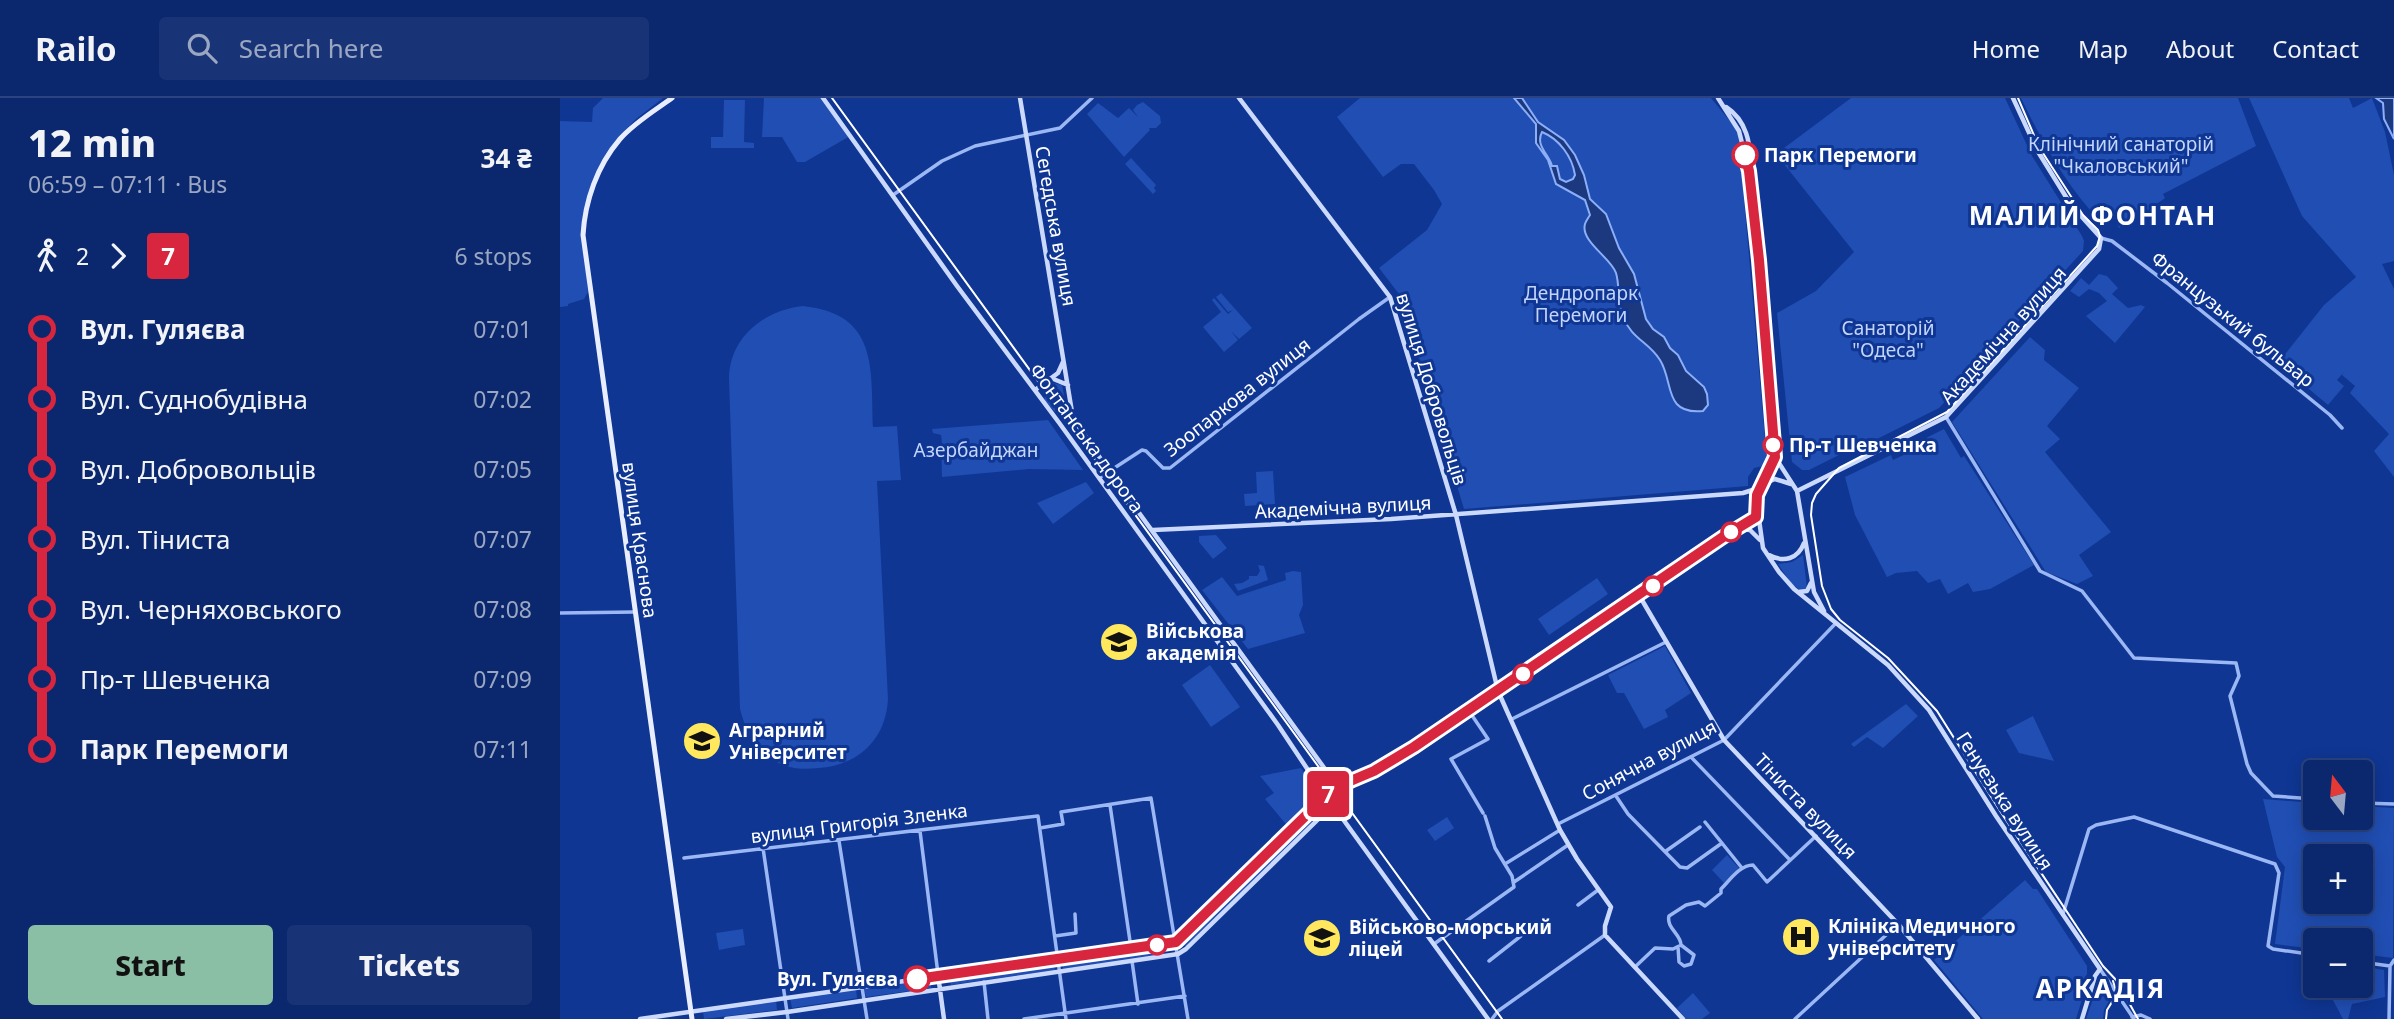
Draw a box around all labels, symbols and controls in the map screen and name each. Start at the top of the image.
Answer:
search box [159,17,649,80]
text: Railo [35,26,117,71]
icon: search [183,29,221,67]
text: Search here [239,30,383,66]
text: Home [1972,32,2040,65]
text: Map [2078,32,2128,65]
text: About [2166,32,2234,65]
text: Contact [2272,32,2359,65]
text: 12 min [28,116,156,168]
park label: Клінічний санаторій "Чкаловський" [2028,131,2214,179]
text: 34 ₴ [481,140,532,176]
marker: Парк Перемоги [1732,142,1758,168]
place label: Парк Перемоги [1764,142,1917,168]
street label: Сегедська вулиця [1029,144,1083,308]
text: 06:59 – 07:11 · Bus [28,168,227,200]
district label: МАЛИЙ ФОНТАН [1969,197,2217,233]
icon: walk [28,237,66,275]
icon: forward [99,237,137,275]
text: 7 [161,239,175,272]
text: 2 [76,240,89,272]
text: 6 stops [454,240,532,272]
street label: Французький бульвар [2146,245,2320,393]
street label: Академічна вулиця [1934,261,2072,409]
park label: Дендропарк Перемоги [1524,280,1638,328]
street label: вулиця Добровольців [1390,290,1474,488]
text: Вул. Гуляєва [80,311,246,347]
text: 07:01 [473,313,532,345]
park label: Санаторій "Одеса" [1842,315,1934,363]
street label: Зоопаркова вулиця [1158,332,1316,462]
street label: Фонтанська дорога [1024,358,1150,518]
text: Вул. Суднобудівна [80,381,308,417]
text: 07:02 [473,383,532,415]
place label: Пр-т Шевченка [1789,432,1937,458]
marker: Пр-т Шевченка [1763,435,1783,455]
park label: Азербайджан [914,437,1038,463]
text: Вул. Добровольців [80,451,316,487]
text: 07:05 [473,453,532,485]
street label: вулиця Краснова [616,460,664,620]
street label: Академічна вулиця [1254,489,1432,525]
text: Вул. Тіниста [80,521,230,557]
unlabelled marker [1721,522,1741,542]
text: 07:07 [473,523,532,555]
unlabelled marker [1643,576,1663,596]
text: Вул. Черняховського [80,591,342,627]
text: 07:08 [473,593,532,625]
place label: Військова академія [1146,618,1244,666]
school or university icon: Військова академія [1098,621,1140,663]
text: Пр-т Шевченка [80,661,271,697]
text: 07:09 [473,663,532,695]
unlabelled marker [1513,664,1533,684]
street label: Сонячна вулиця [1577,713,1721,807]
place label: Аграрний Університет [729,717,847,765]
school or university icon: Аграрний Університет [681,720,723,762]
street label: Генуезька вулиця [1950,727,2060,875]
text: Парк Перемоги [80,731,289,767]
text: 07:11 [473,733,532,765]
street label: Тіниста вулиця [1749,748,1863,864]
north arrow [2303,760,2373,830]
map controls [2303,760,2373,998]
line badge: 7 [1305,771,1351,817]
text: 7 [1321,777,1335,810]
street label: вулиця Григорія Зленка [749,797,969,849]
button: + [2303,844,2373,914]
place label: Клініка Медичного університету [1827,913,2016,961]
place label: Військово-морський ліцей [1349,914,1552,962]
hospital icon: Клініка Медичного університету [1780,916,1822,958]
school or university icon: Військово-морський ліцей [1301,917,1343,959]
button: Start [28,925,273,1005]
button: Tickets [287,925,532,1005]
button: − [2303,928,2373,998]
unlabelled marker [1147,935,1167,955]
place label: Вул. Гуляєва [777,966,898,992]
marker: Вул. Гуляєва [904,966,930,992]
district label: АРКАДІЯ [2036,970,2166,1006]

